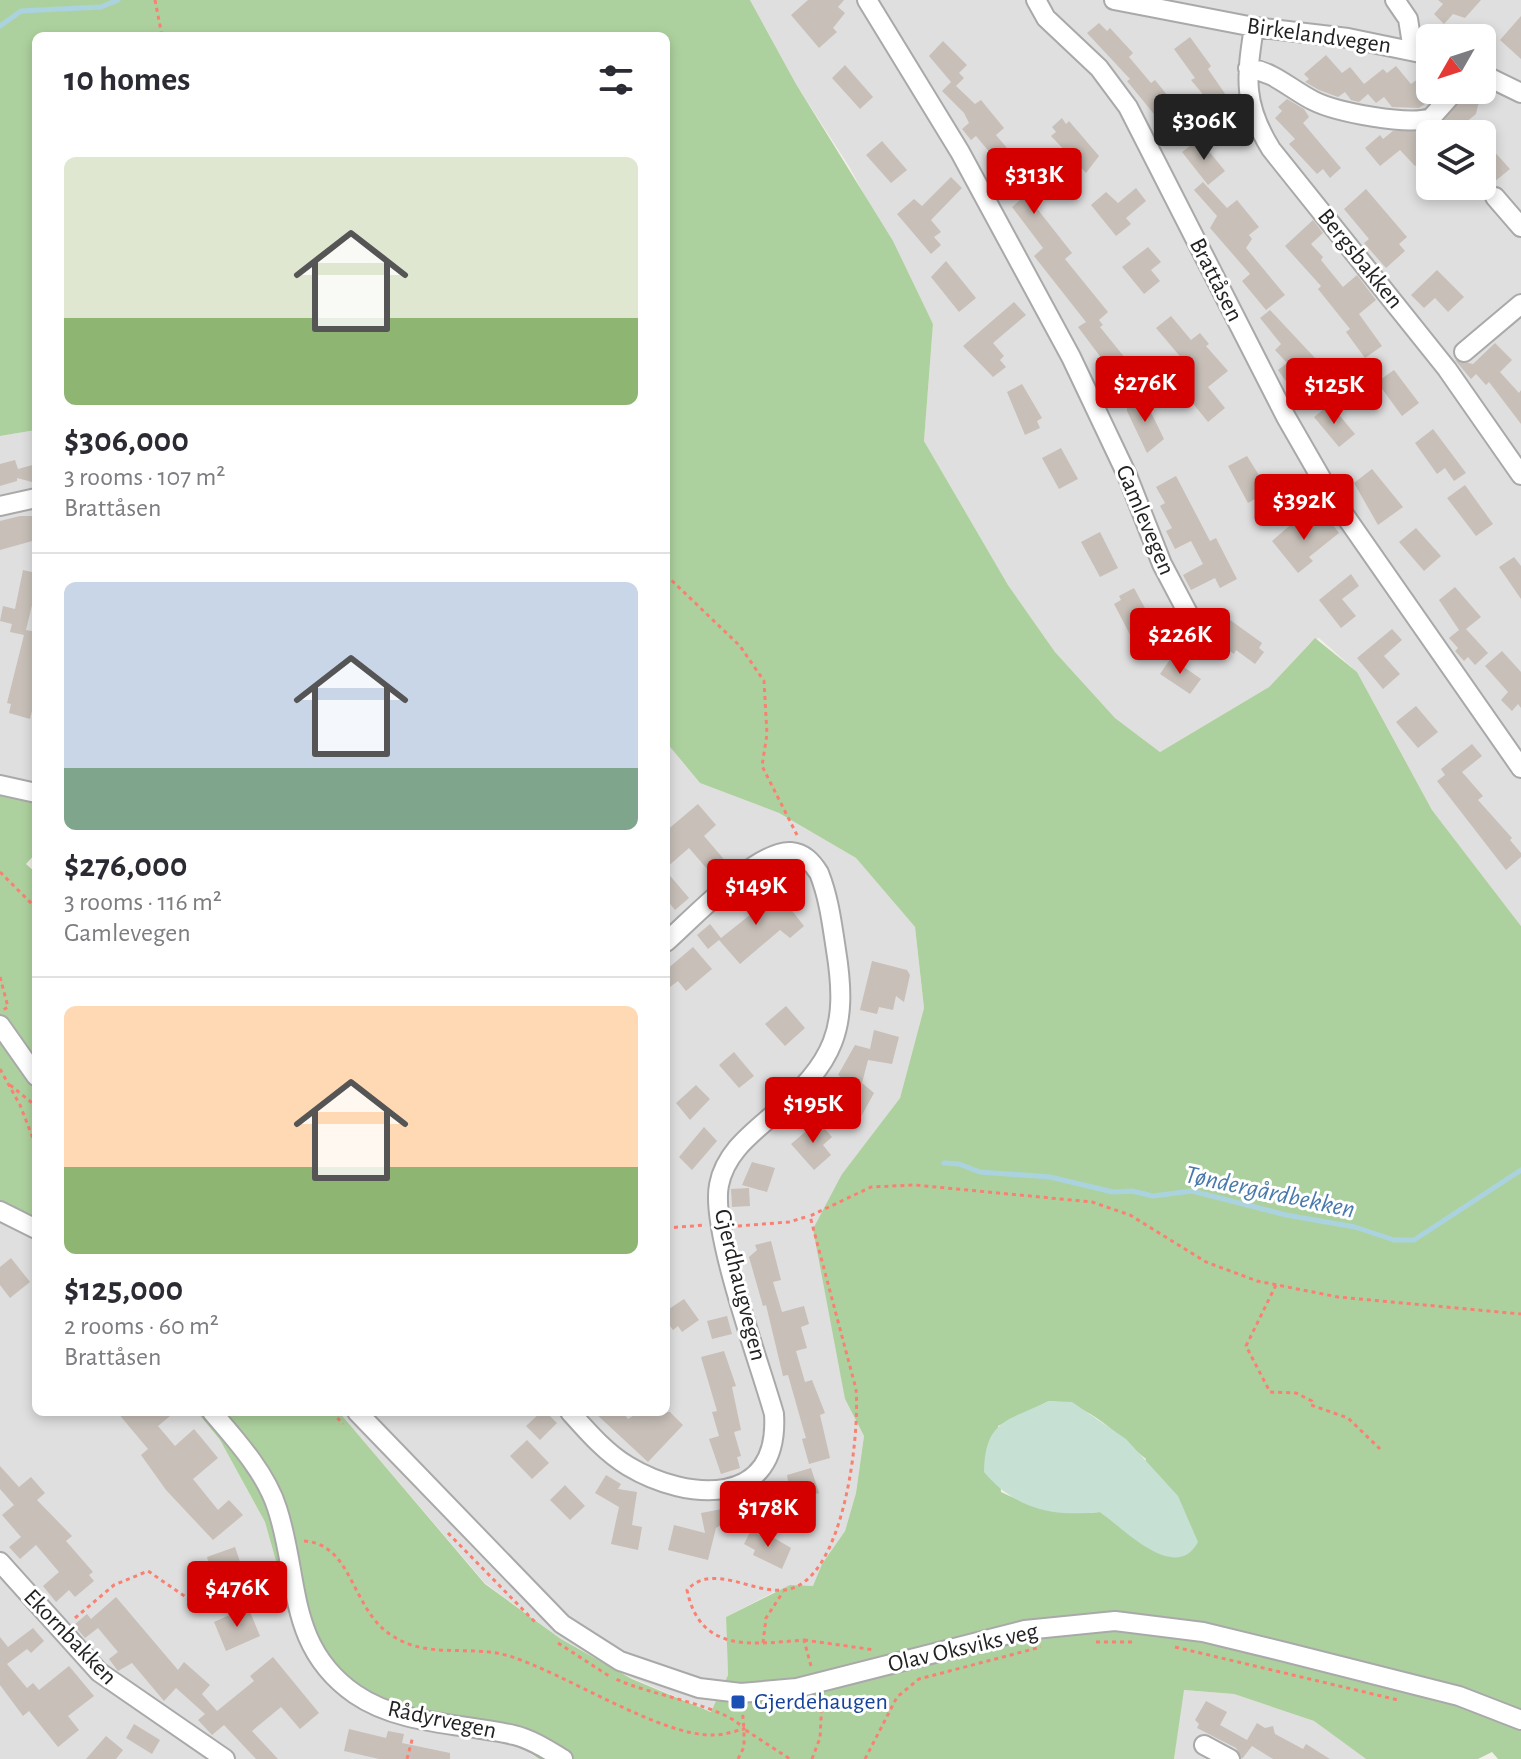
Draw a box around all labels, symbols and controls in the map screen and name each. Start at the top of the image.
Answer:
street label: Birkelandvegen [1245,14,1393,58]
north arrow [1416,24,1496,104]
map controls [1416,24,1496,200]
icon: filters [594,58,638,102]
text: 10 homes [64,63,190,97]
pin: $306K [1148,94,1260,162]
text: $306K [1172,107,1236,133]
button: layers [1416,120,1496,200]
pin: $313K [978,148,1090,216]
text: $313K [1005,161,1063,187]
street label: Bergsbakken [1313,205,1407,313]
icon: home [279,209,423,353]
street label: Brattåsen [1185,234,1247,326]
pin: $276K [1089,356,1201,424]
pin: $125K [1278,358,1390,426]
text: $276K [1114,369,1176,395]
text: $125K [1304,371,1364,397]
text: $306,000 [64,424,189,458]
street label: Gamlevegen [1111,461,1179,579]
text: 3 rooms · 107 m² [64,464,225,490]
pin: $392K [1248,474,1360,542]
text: $392K [1273,487,1335,513]
text: Brattåsen [64,495,161,521]
pin: $226K [1124,608,1236,676]
text: $226K [1148,621,1212,647]
icon: home [279,634,423,778]
text: $276,000 [64,849,187,883]
pin: $149K [700,859,812,927]
text: $149K [725,872,787,898]
text: 3 rooms · 116 m² [64,889,222,915]
text: Gamlevegen [64,920,191,946]
icon: home [279,1058,423,1202]
pin: $195K [757,1077,869,1145]
text: $195K [783,1090,843,1116]
water label: Tøndergårdbekken [1183,1161,1357,1223]
street label: Gjerdhaugvegen [710,1207,770,1363]
text: $125,000 [64,1273,183,1307]
text: 2 rooms · 60 m² [64,1313,219,1339]
text: Brattåsen [64,1344,161,1370]
pin: $178K [712,1481,824,1549]
text: $178K [738,1494,798,1520]
pin: $476K [181,1561,293,1629]
text: $476K [205,1574,269,1600]
street label: Ekornbakken [19,1585,121,1689]
street label: Olav Oksviks veg [886,1619,1041,1677]
place label: Gjerdehaugen [754,1690,888,1714]
marker: Gjerdehaugen [729,1693,747,1711]
street label: Rådyrvegen [386,1697,498,1743]

